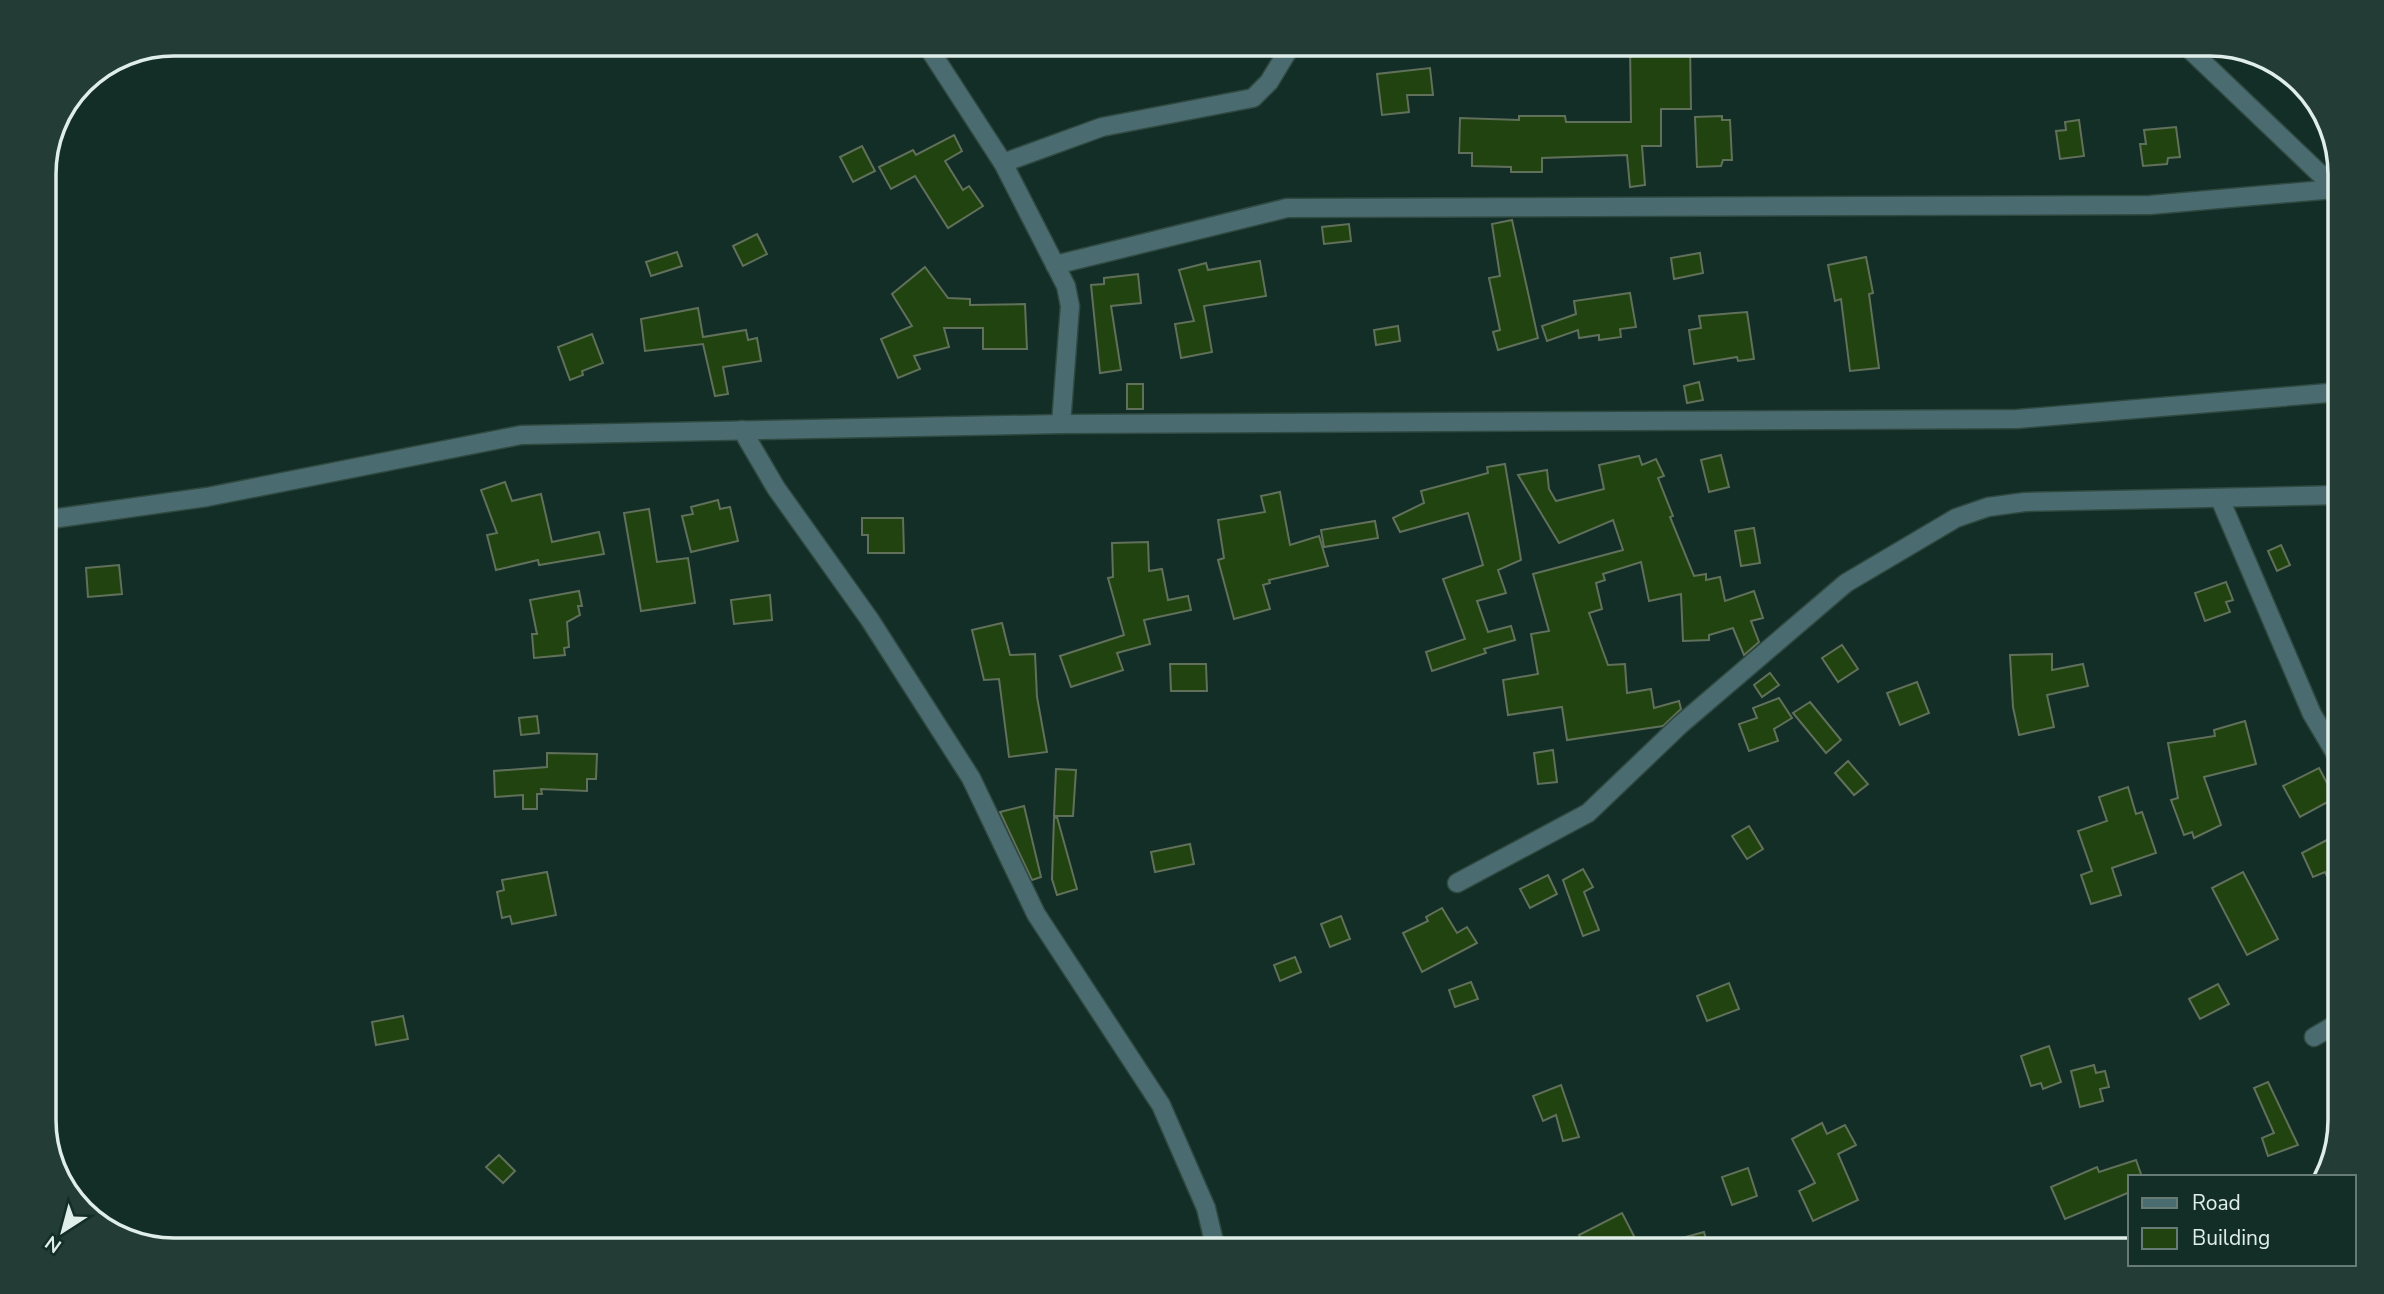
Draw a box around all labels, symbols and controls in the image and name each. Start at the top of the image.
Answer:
legend [2128,1175,2356,1266]
text: Road [2192,1189,2241,1217]
north arrow [28,1196,98,1266]
text: Building [2192,1224,2270,1252]
text: N [40,1229,67,1259]

